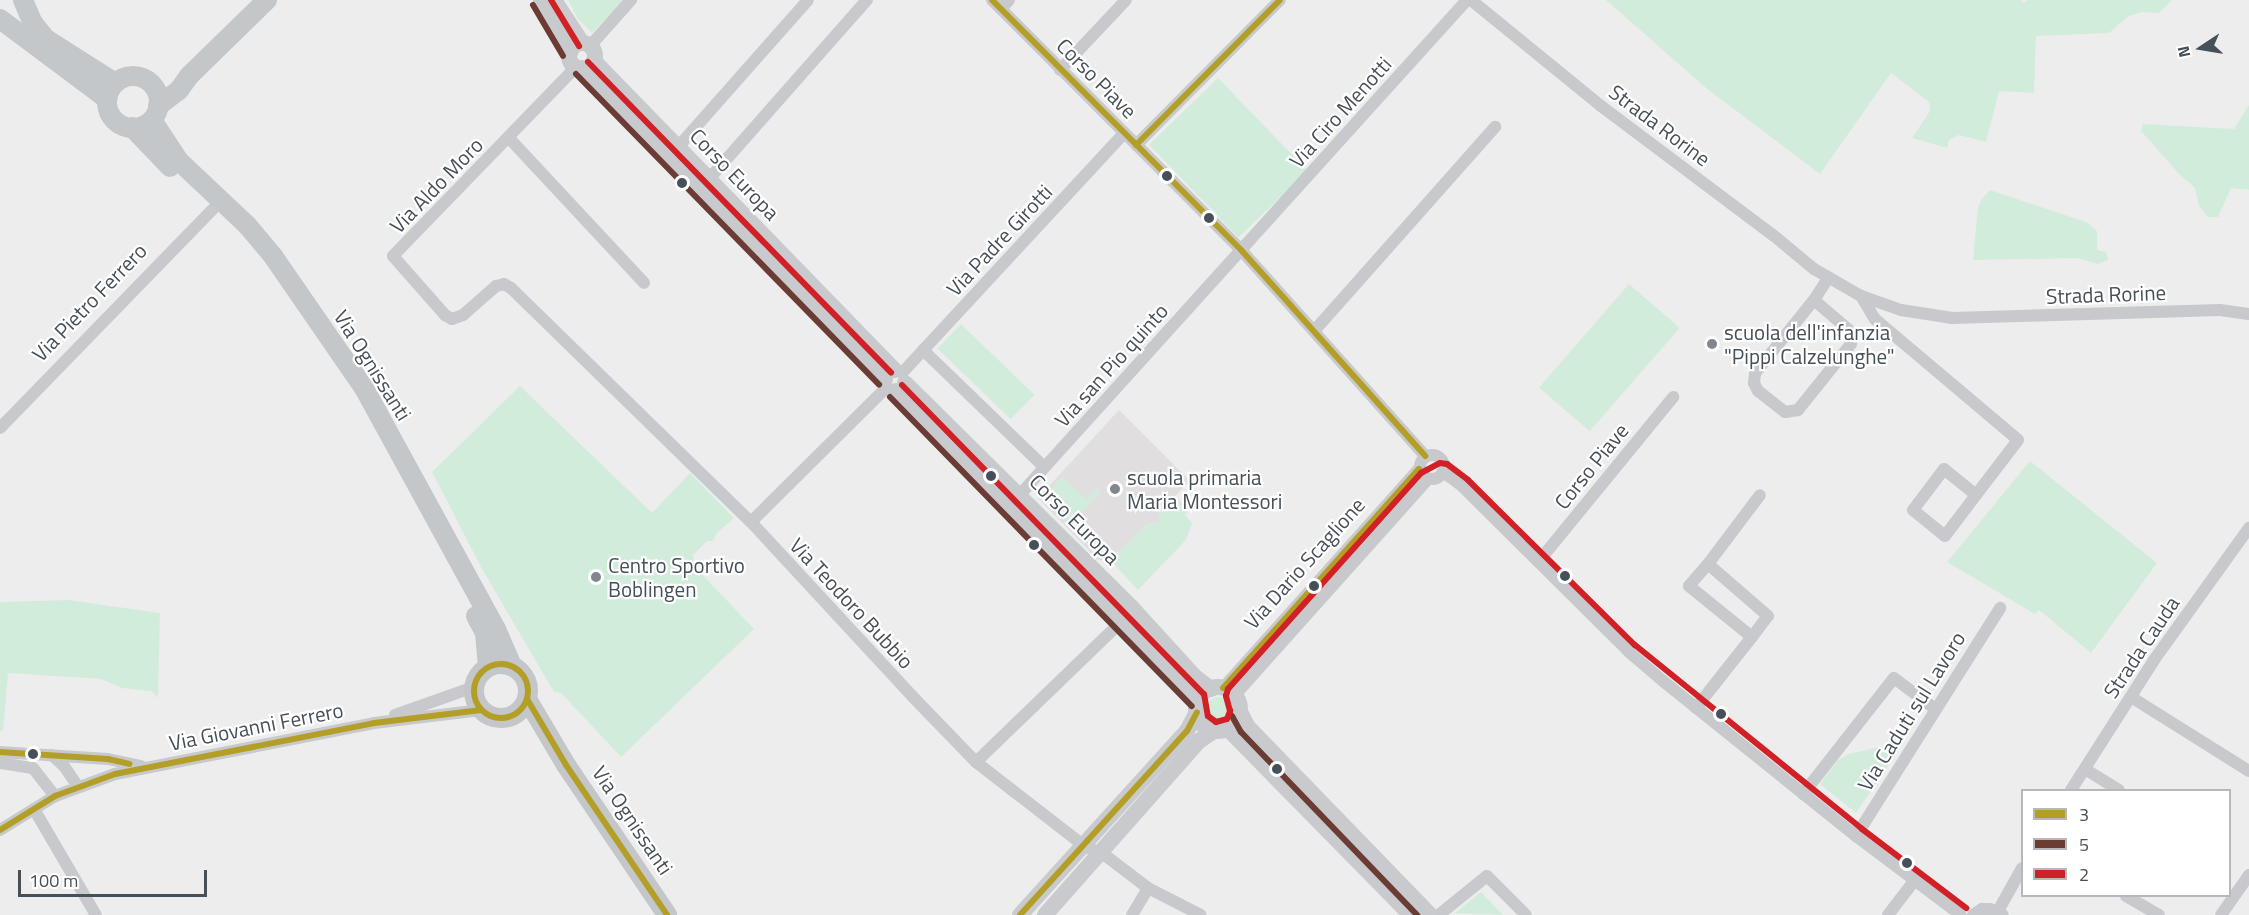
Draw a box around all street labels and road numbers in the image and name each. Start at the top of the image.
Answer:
street label: Corso Piave [1052,33,1142,123]
street label: Via Ciro Menotti [1284,51,1396,173]
street label: Strada Rorine [1604,79,1716,171]
street label: Corso Europa [685,123,785,225]
street label: Via Aldo Moro [384,132,488,238]
street label: Via Padre Girotti [941,179,1057,301]
street label: Via Pietro Ferrero [26,238,152,366]
street label: Strada Rorine [2046,279,2166,309]
street label: Via san Pio quinto [1049,298,1173,432]
street label: Via Ognissanti [329,305,417,425]
street label: Corso Piave [1549,418,1633,514]
street label: Corso Europa [1025,469,1125,569]
street label: Via Dario Scaglione [1238,492,1370,634]
street label: Via Teodoro Bubbio [785,532,919,674]
street label: Strada Cauda [2098,591,2184,703]
street label: Via Caduti sul Lavoro [1852,627,1970,795]
street label: Via Giovanni Ferrero [167,697,345,755]
street label: Via Ognissanti [587,761,679,879]

